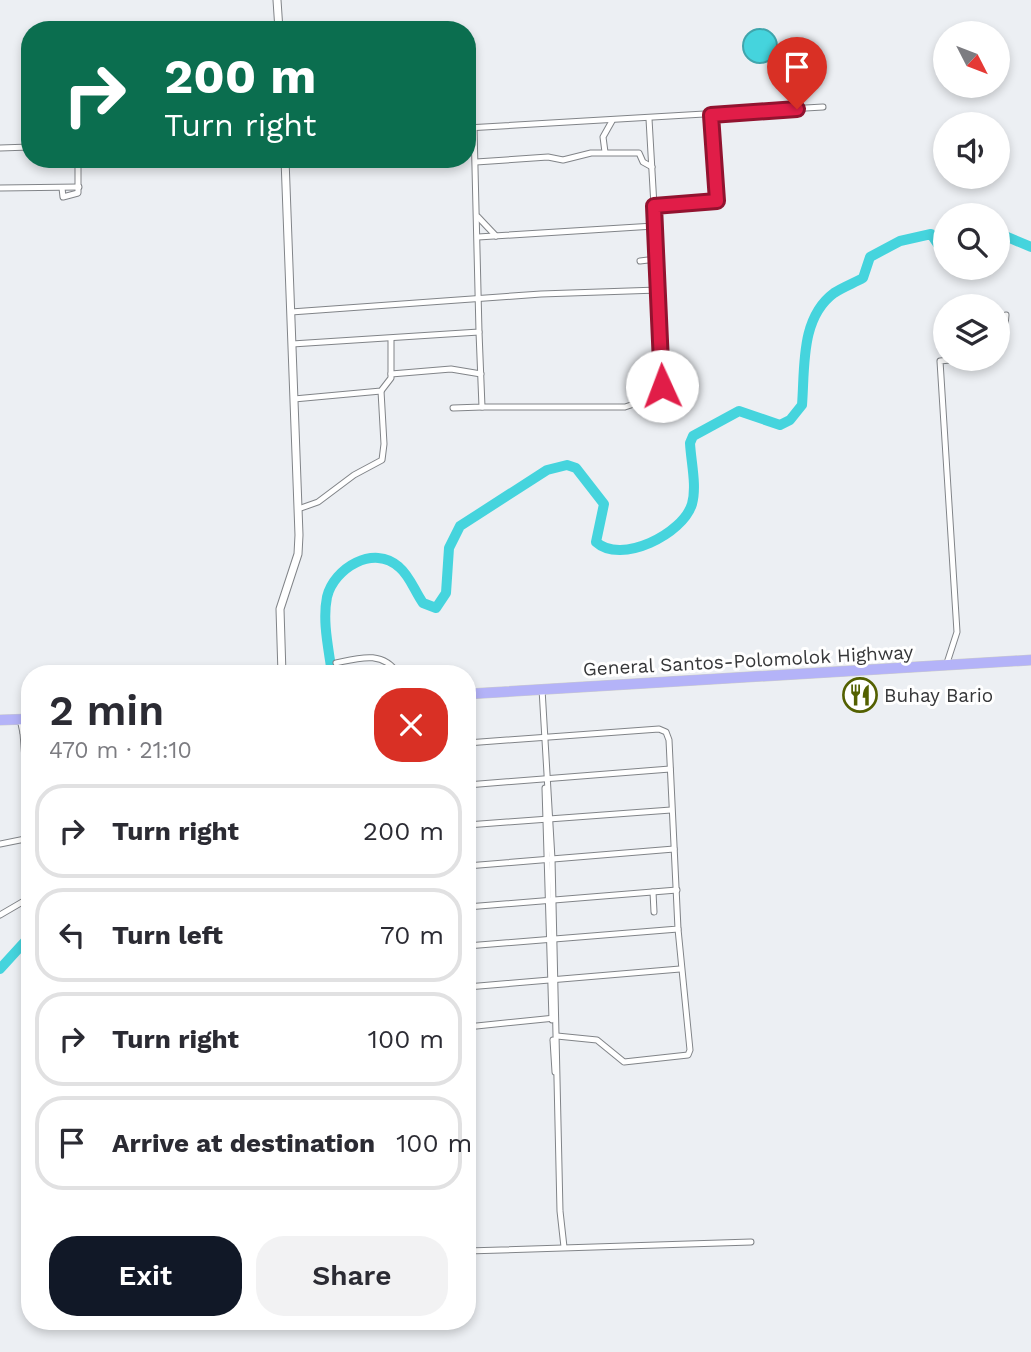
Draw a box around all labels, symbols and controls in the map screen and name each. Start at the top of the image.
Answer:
north arrow [933,21,1010,98]
map controls [933,21,1010,371]
pin [767,37,827,109]
text: 200 m [164,47,316,105]
icon: arrive [778,48,816,86]
icon: right [49,49,140,140]
text: Turn right [164,106,316,144]
button: sound [933,112,1010,189]
button: search [933,203,1010,280]
button: layers [933,294,1010,371]
position arrow [625,349,699,423]
street label: General Santos-Polomolok Highway [582,640,914,681]
restaurant icon: Buhay Bario [841,676,879,714]
place label: Buhay Bario [884,684,993,707]
text: 2 min [49,686,164,735]
button: close [374,688,448,762]
text: 470 m · 21:10 [49,737,192,764]
icon: right [53,812,91,850]
text: Turn right [112,816,239,846]
text: 200 m [363,816,444,846]
icon: left [53,916,91,954]
text: Turn left [112,920,223,950]
text: 70 m [380,920,444,950]
icon: right [53,1020,91,1058]
text: Turn right [112,1024,239,1054]
text: 100 m [368,1024,444,1054]
icon: arrive [53,1124,91,1162]
text: Arrive at destination [112,1128,375,1158]
text: 100 m [396,1128,472,1158]
button: Exit [49,1236,242,1316]
button: Share [256,1236,448,1316]

